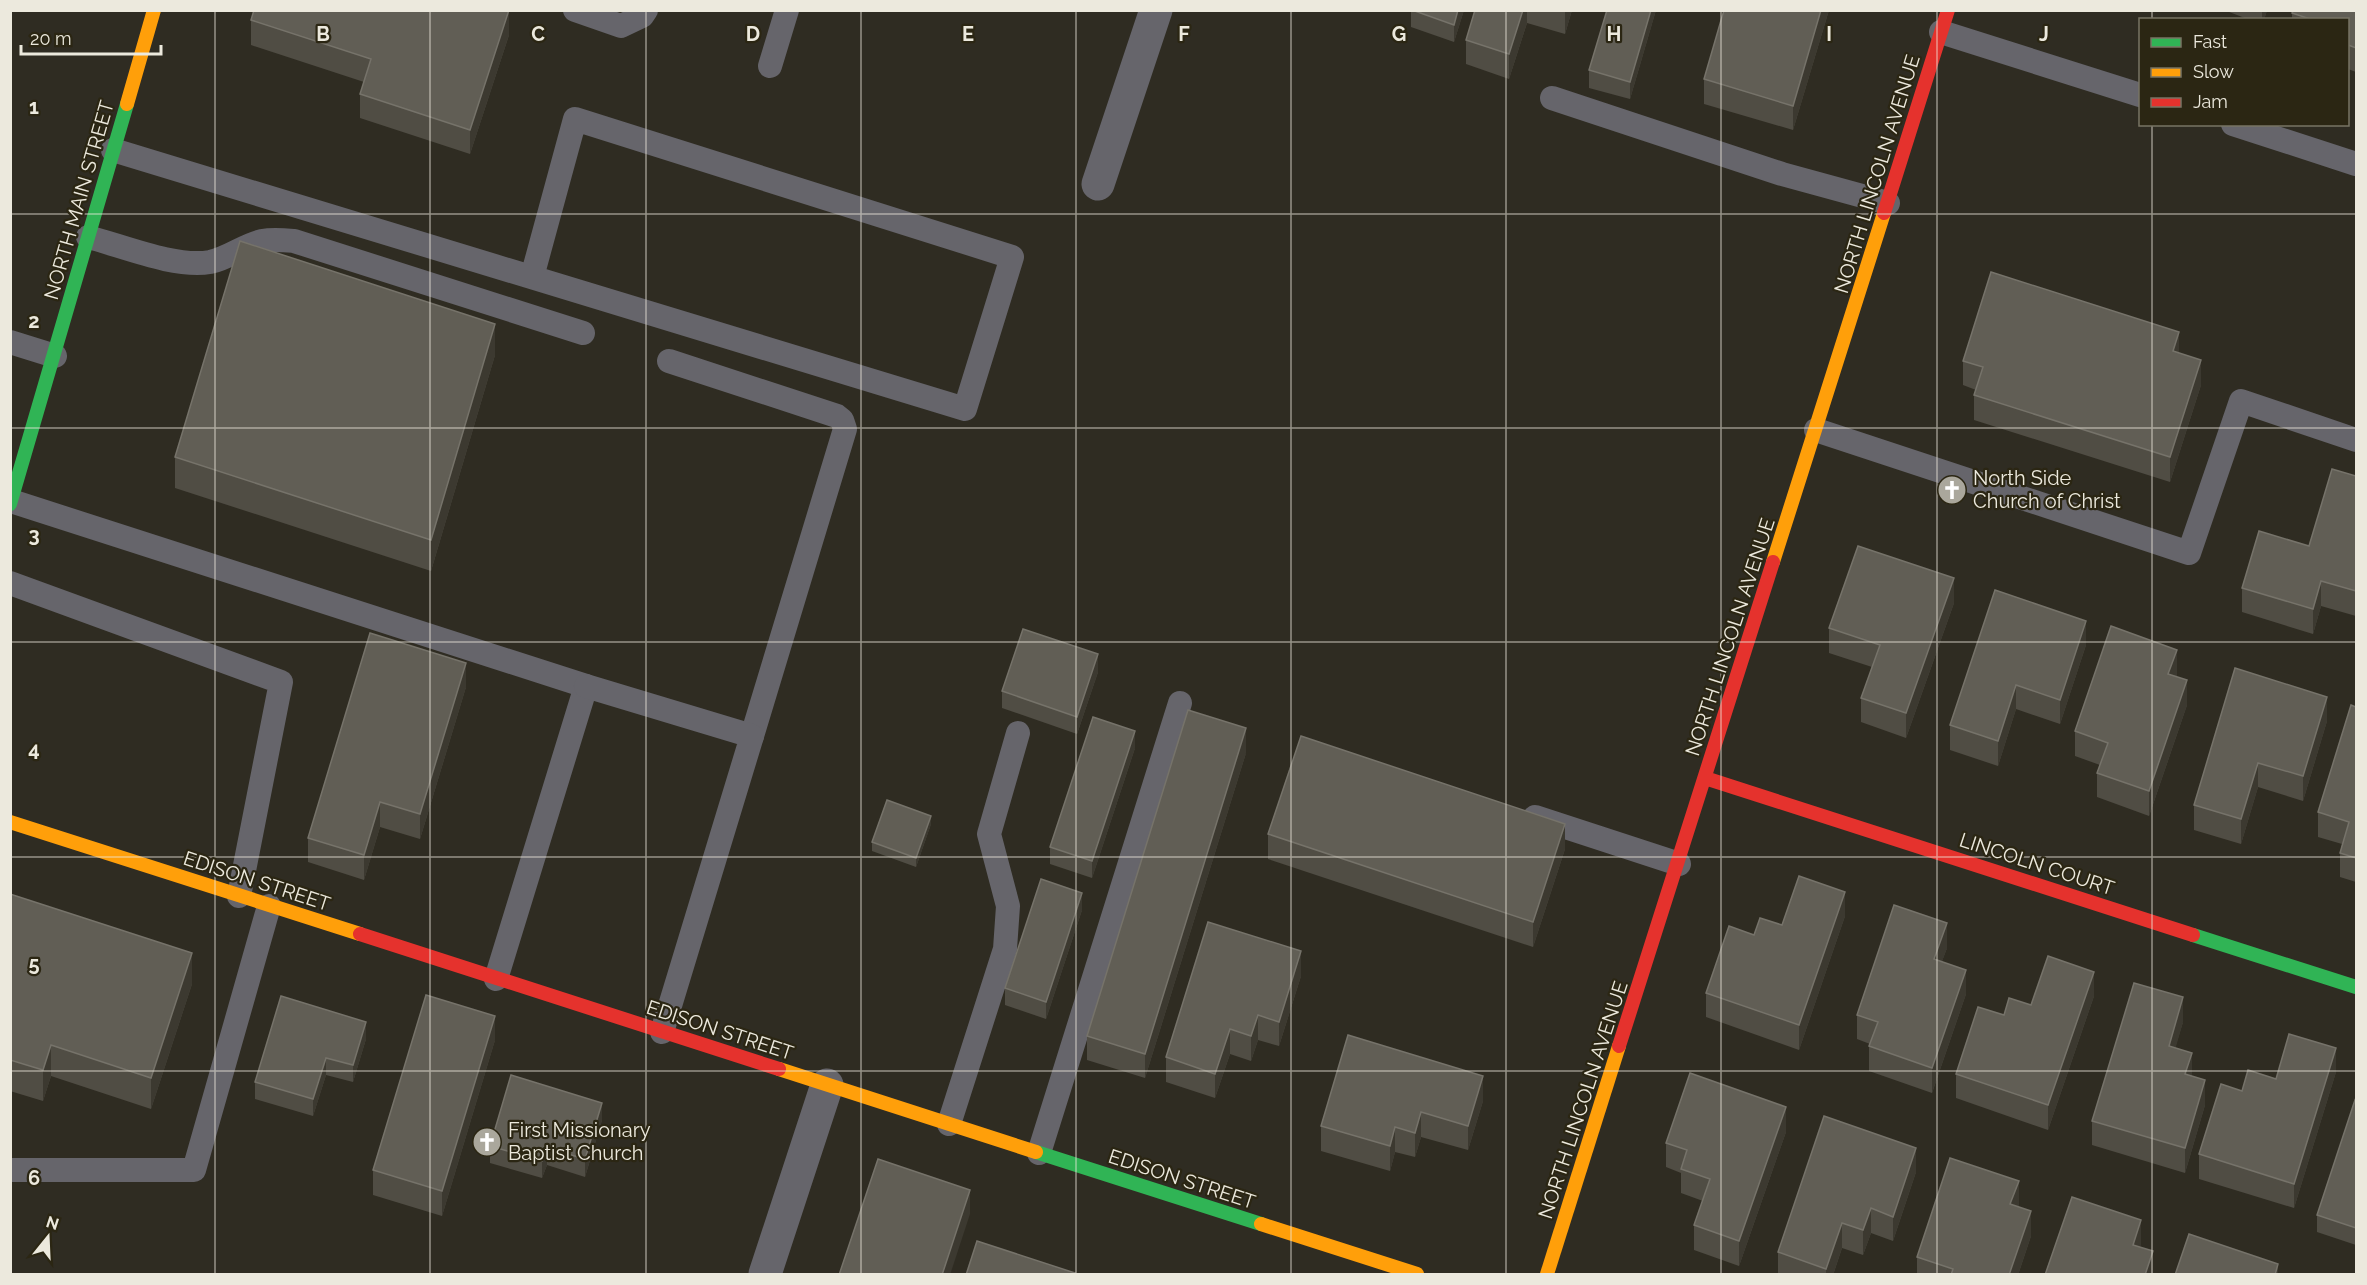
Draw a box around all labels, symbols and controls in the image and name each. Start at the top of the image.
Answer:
scale bar [21,18,160,56]
legend [2139,18,2349,126]
text: B [316,22,330,46]
text: C [531,22,545,46]
text: D [746,22,760,46]
text: E [962,22,974,46]
text: F [1178,22,1190,46]
text: G [1392,22,1406,46]
text: H [1607,22,1621,46]
text: I [1826,22,1832,46]
text: J [2039,22,2049,46]
text: 20 m [30,28,72,49]
text: Fast [2193,31,2227,52]
street label: NORTH LINCOLN AVENUE [1829,52,1925,296]
text: Slow [2193,61,2234,82]
text: Jam [2193,91,2228,112]
text: 1 [29,95,39,119]
street label: NORTH MAIN STREET [39,98,119,302]
text: 2 [28,309,40,333]
place label: North Side Church of Christ [1973,466,2121,513]
church icon: North Side Church of Christ [1936,474,1968,506]
street label: NORTH LINCOLN AVENUE [1680,515,1780,759]
text: 3 [28,523,40,547]
text: 4 [28,737,40,761]
street label: LINCOLN COURT [1956,828,2118,900]
street label: EDISON STREET [180,846,334,916]
text: 5 [28,952,40,976]
street label: NORTH LINCOLN AVENUE [1533,978,1633,1222]
street label: EDISON STREET [643,995,797,1065]
place label: First Missionary Baptist Church [508,1118,651,1165]
church icon: First Missionary Baptist Church [471,1126,503,1158]
street label: EDISON STREET [1105,1144,1259,1214]
text: 6 [28,1166,40,1190]
north arrow [18,1207,78,1267]
text: N [44,1212,61,1234]

